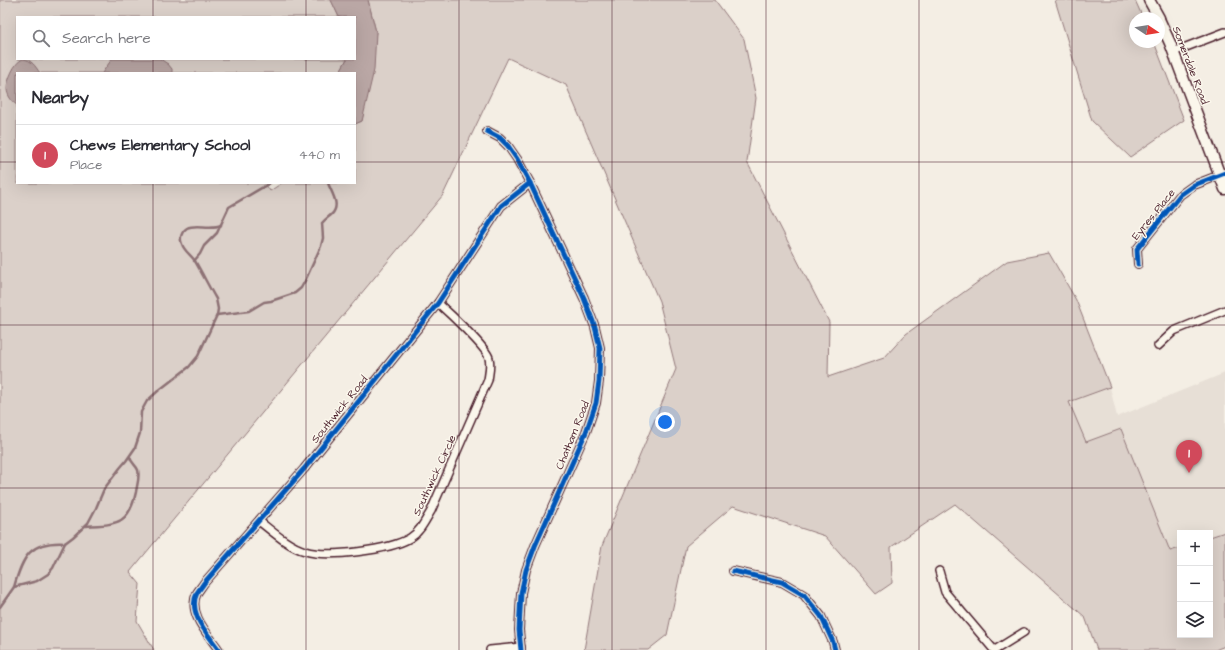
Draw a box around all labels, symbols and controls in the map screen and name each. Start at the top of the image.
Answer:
north arrow [1129,12,1165,48]
search box [16,16,356,60]
street label: Somerdale Road [1169,24,1212,107]
icon: search [30,27,52,49]
text: Search here [62,28,151,49]
text: Nearby [32,86,89,110]
text: Chews Elementary School [70,135,250,156]
text: 1 [44,146,46,164]
text: 440 m [299,146,340,164]
text: Place [70,156,102,174]
street label: Eyres Place [1128,186,1179,244]
street label: Southwick Road [308,372,371,446]
street label: Chatham Road [552,398,593,472]
your location [655,412,675,432]
street label: Southwick Circle [409,432,460,518]
pin: 1 [1176,440,1202,473]
map controls [1177,530,1213,638]
button: + [1177,530,1213,566]
button: − [1177,566,1213,602]
button: layers [1177,602,1213,638]

